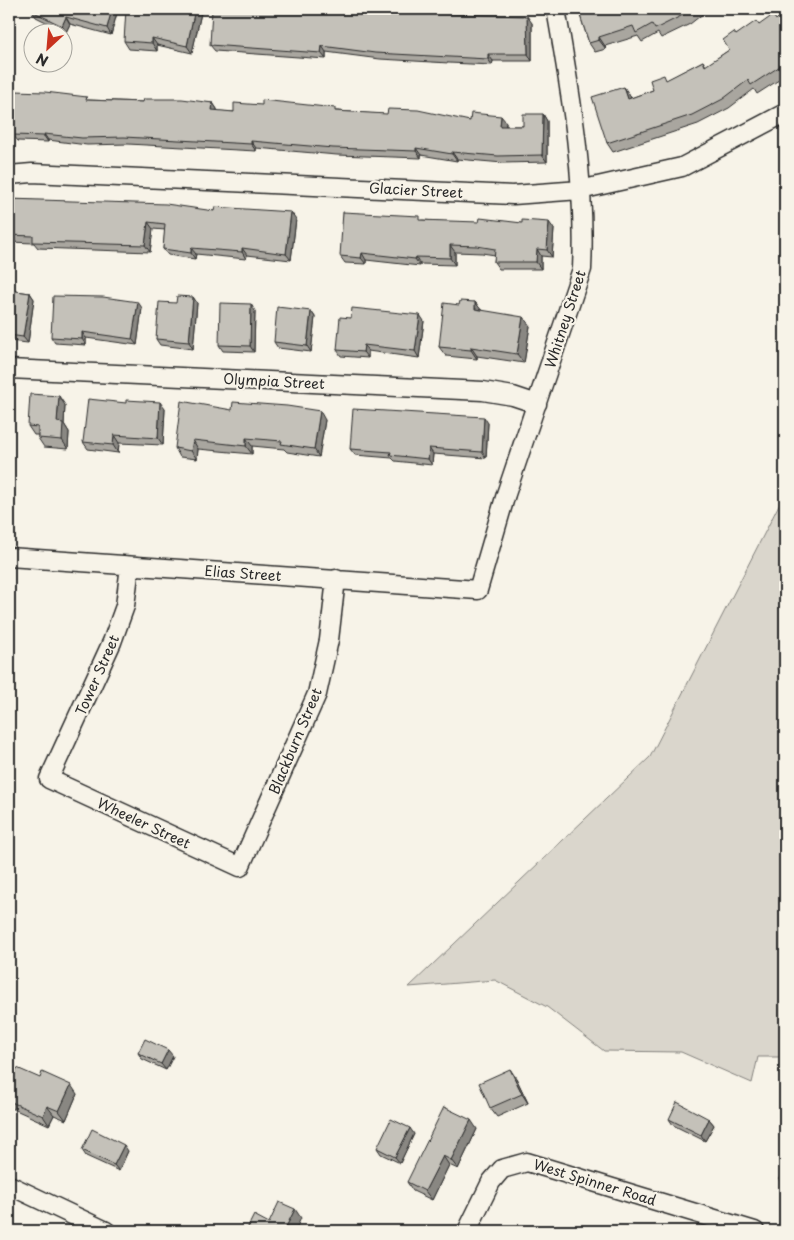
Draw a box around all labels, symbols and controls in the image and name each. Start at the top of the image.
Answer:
north arrow [22,22,72,72]
text: N [32,48,52,72]
street label: Glacier Street [368,177,464,203]
street label: Whitney Street [539,267,591,371]
street label: Olympia Street [223,368,326,394]
street label: Elias Street [204,560,282,586]
street label: Tower Street [70,631,124,719]
street label: Blackburn Street [263,684,327,797]
street label: Wheeler Street [94,792,194,854]
street label: West Spinner Road [531,1153,659,1211]

